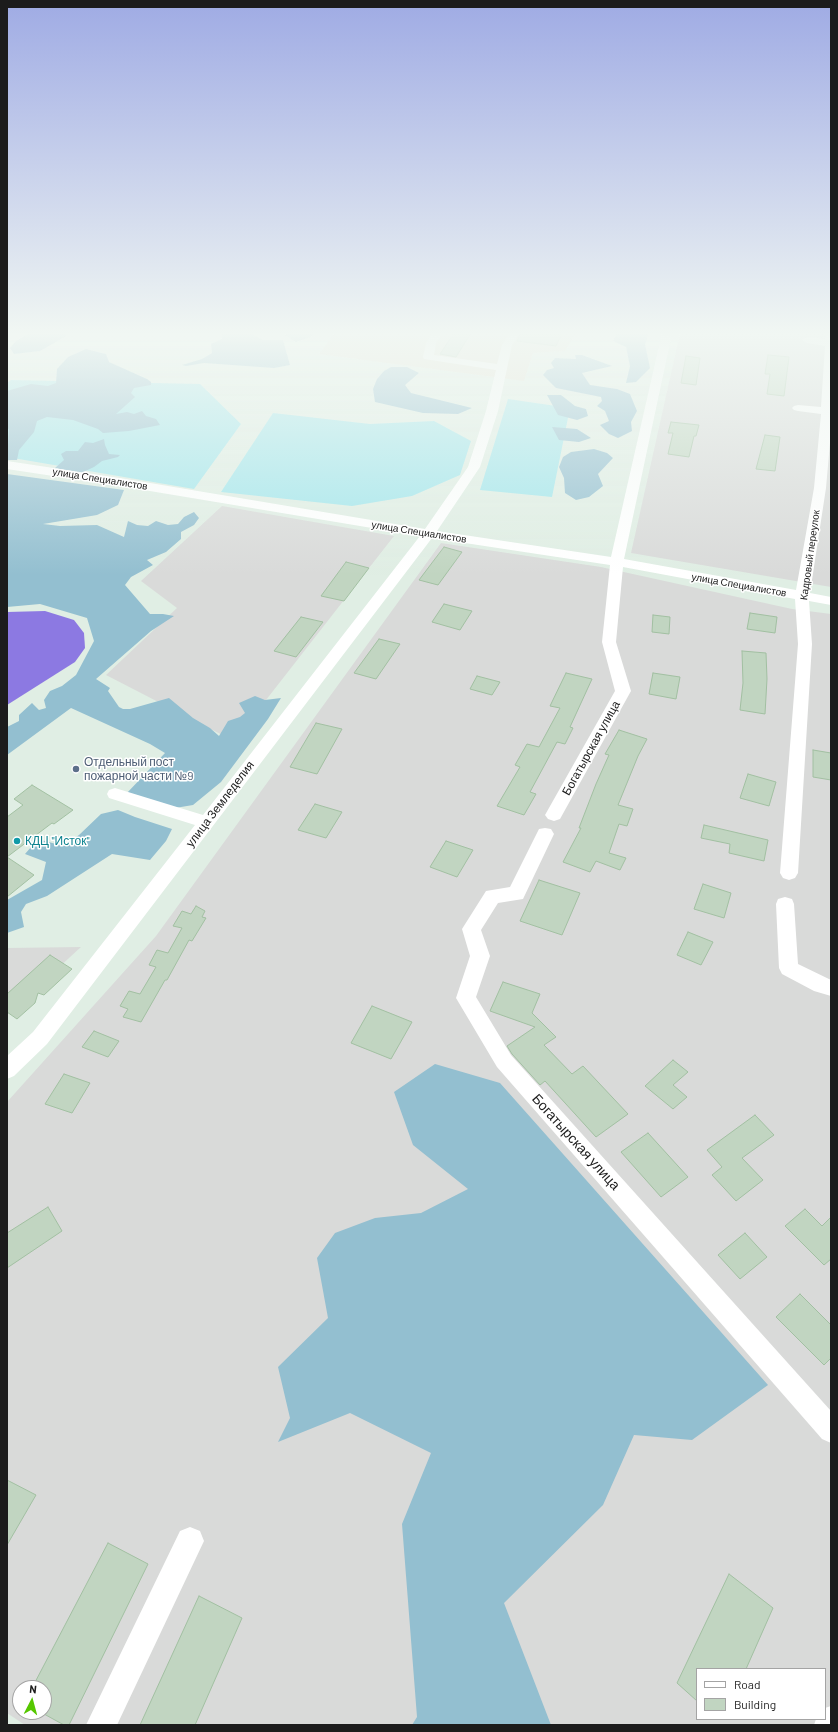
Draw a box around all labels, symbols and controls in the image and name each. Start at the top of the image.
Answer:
street label: улица Специалистов [51,466,149,492]
street label: Кадровый переулок [798,509,822,601]
street label: улица Специалистов [370,519,468,545]
street label: улица Специалистов [691,571,787,599]
street label: Богатырская улица [559,698,623,798]
place label: Отдельный пост пожарной части №9 [84,755,193,783]
street label: улица Земледелия [183,758,257,850]
marker: Отдельный пост пожарной части №9 [71,764,81,774]
place label: КДЦ "Исток" [25,834,90,848]
marker: КДЦ "Исток" [12,836,22,846]
street label: Богатырская улица [528,1090,624,1194]
legend [696,1668,826,1720]
text: Road [734,1677,761,1691]
north arrow [12,1680,52,1720]
text: N [29,1682,38,1695]
text: Building [734,1697,776,1711]

